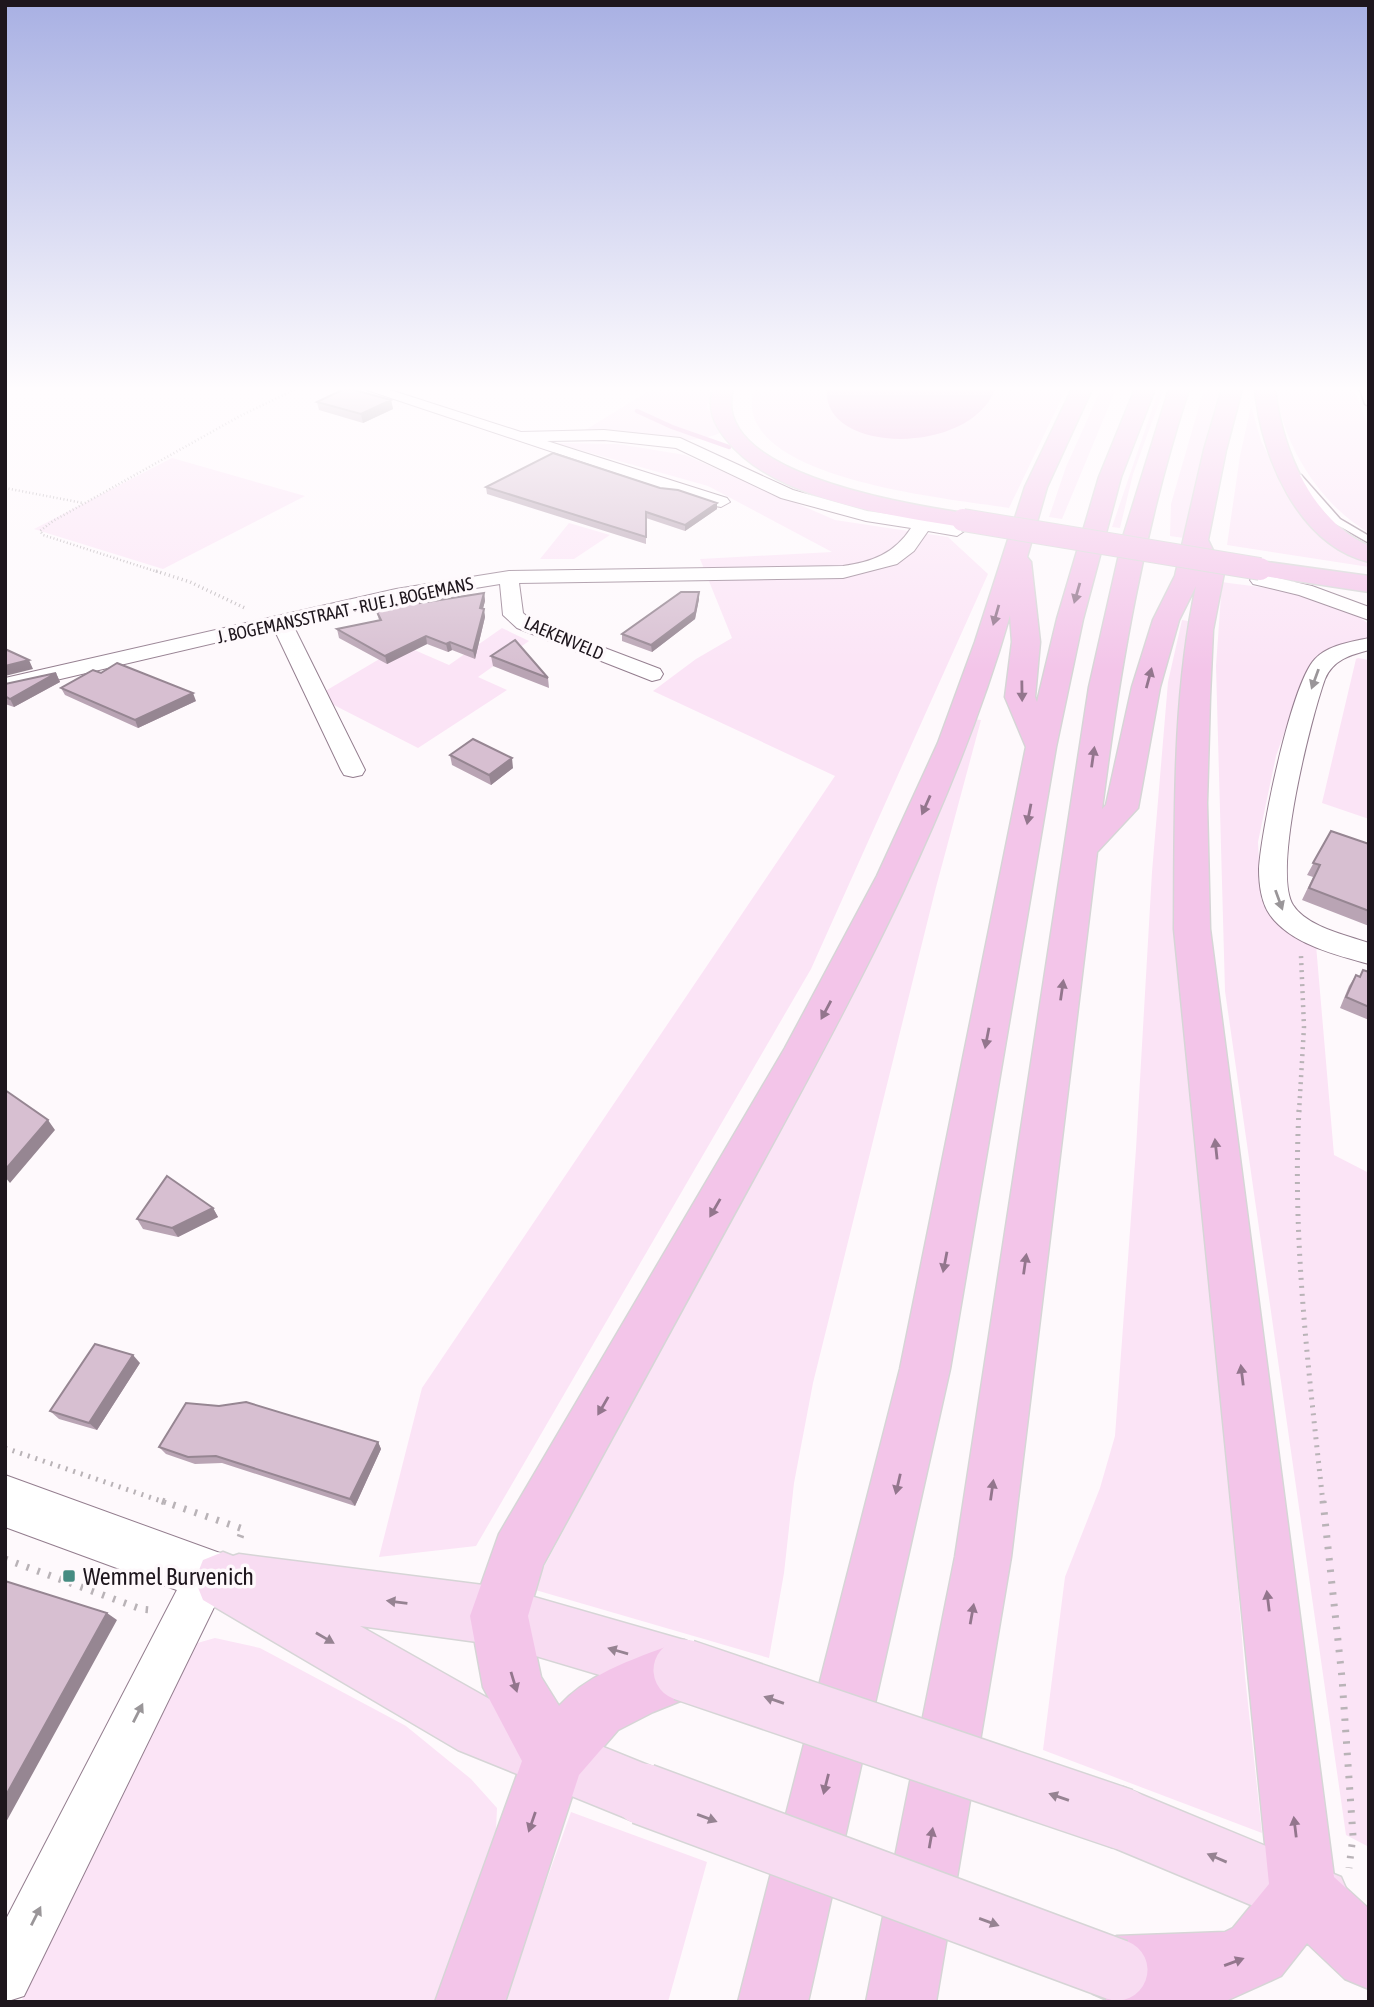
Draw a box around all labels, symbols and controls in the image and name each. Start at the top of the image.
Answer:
street label: J. BOGEMANSSTRAAT - RUE J. BOGEMANS [215,572,475,647]
one-way arrow [1071,582,1082,604]
one-way arrow [991,605,1001,626]
street label: LAEKENVELD [521,612,607,664]
one-way arrow [1144,668,1154,689]
one-way arrow [1309,669,1320,690]
one-way arrow [1017,680,1028,702]
one-way arrow [1088,746,1099,768]
one-way arrow [920,795,931,816]
one-way arrow [1023,804,1034,826]
one-way arrow [1274,890,1285,911]
one-way arrow [1056,979,1067,1001]
one-way arrow [820,1000,832,1020]
one-way arrow [981,1027,992,1049]
one-way arrow [1210,1138,1221,1160]
one-way arrow [709,1199,721,1218]
one-way arrow [939,1251,950,1273]
one-way arrow [1020,1253,1031,1275]
one-way arrow [1237,1364,1248,1386]
one-way arrow [596,1397,609,1416]
one-way arrow [892,1473,903,1495]
one-way arrow [987,1478,998,1500]
place label: Wemmel Burvenich [83,1563,254,1590]
marker: Wemmel Burvenich [61,1568,77,1584]
one-way arrow [1263,1590,1274,1612]
one-way arrow [385,1597,407,1608]
one-way arrow [967,1603,978,1625]
one-way arrow [315,1632,334,1644]
one-way arrow [607,1645,628,1655]
one-way arrow [509,1672,519,1693]
one-way arrow [763,1694,784,1705]
one-way arrow [133,1703,144,1723]
one-way arrow [820,1773,831,1795]
one-way arrow [1048,1791,1069,1802]
one-way arrow [526,1811,537,1832]
one-way arrow [696,1812,717,1823]
one-way arrow [1289,1815,1300,1837]
one-way arrow [926,1827,937,1849]
one-way arrow [1207,1852,1228,1863]
one-way arrow [30,1906,41,1926]
one-way arrow [979,1917,1000,1928]
one-way arrow [1223,1956,1244,1967]

